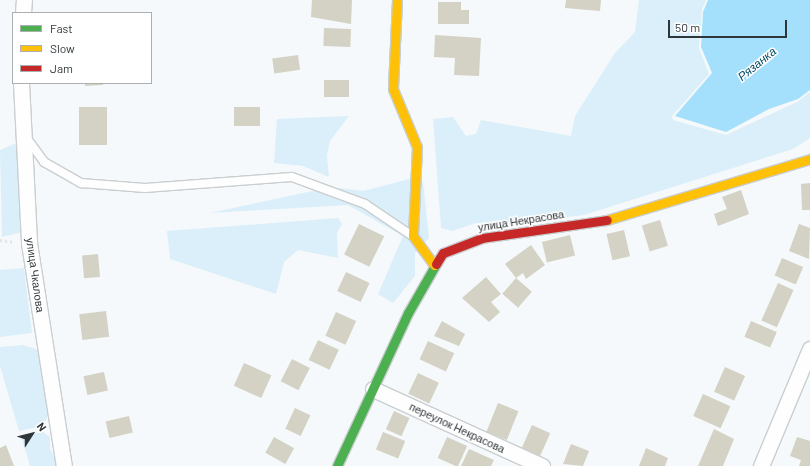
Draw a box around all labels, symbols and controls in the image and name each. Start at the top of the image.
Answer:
legend [12,12,152,84]
scale bar [670,12,789,38]
text: 50 m [675,20,700,34]
text: Fast [50,21,73,35]
text: Slow [50,41,75,55]
water label: Рязанка [735,44,779,84]
text: Jam [50,61,73,75]
street label: улица Некрасова [477,208,565,234]
street label: улица Чкалова [23,237,47,313]
street label: переулок Некрасова [407,400,507,456]
north arrow [12,414,52,454]
text: N [35,420,50,433]

